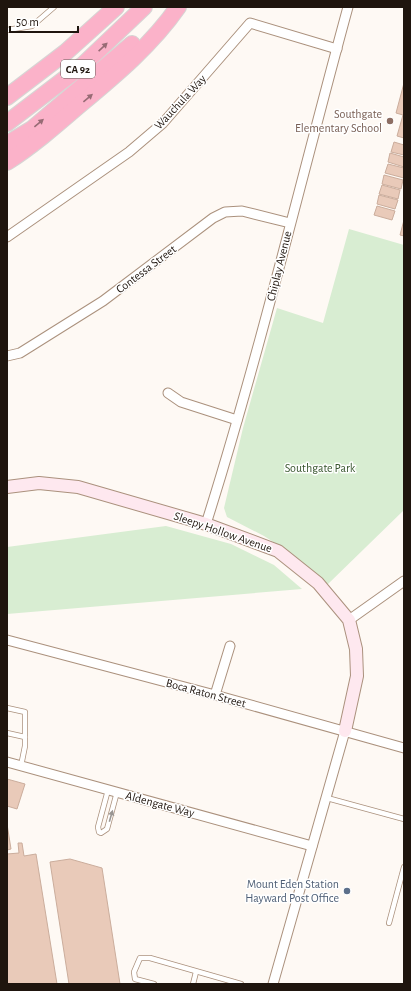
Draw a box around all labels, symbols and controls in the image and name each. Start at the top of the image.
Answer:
scale bar [10,8,78,34]
text: 50 m [16,16,39,28]
one-way arrow [98,42,108,51]
road number: CA 92 [61,60,95,78]
street label: Wauchula Way [152,72,209,132]
one-way arrow [82,94,93,103]
place label: Southgate Elementary School [295,108,382,135]
marker: Southgate Elementary School [385,116,395,126]
one-way arrow [34,118,45,127]
street label: Chiplay Avenue [264,230,294,303]
street label: Contessa Street [114,242,178,295]
park label: Southgate Park [285,462,356,474]
street label: Sleepy Hollow Avenue [172,510,274,555]
street label: Boca Raton Street [165,677,247,709]
street label: Aldengate Way [124,789,196,820]
one-way arrow [108,810,114,822]
place label: Mount Eden Station Hayward Post Office [245,878,339,905]
marker: Mount Eden Station Hayward Post Office [342,886,352,896]

